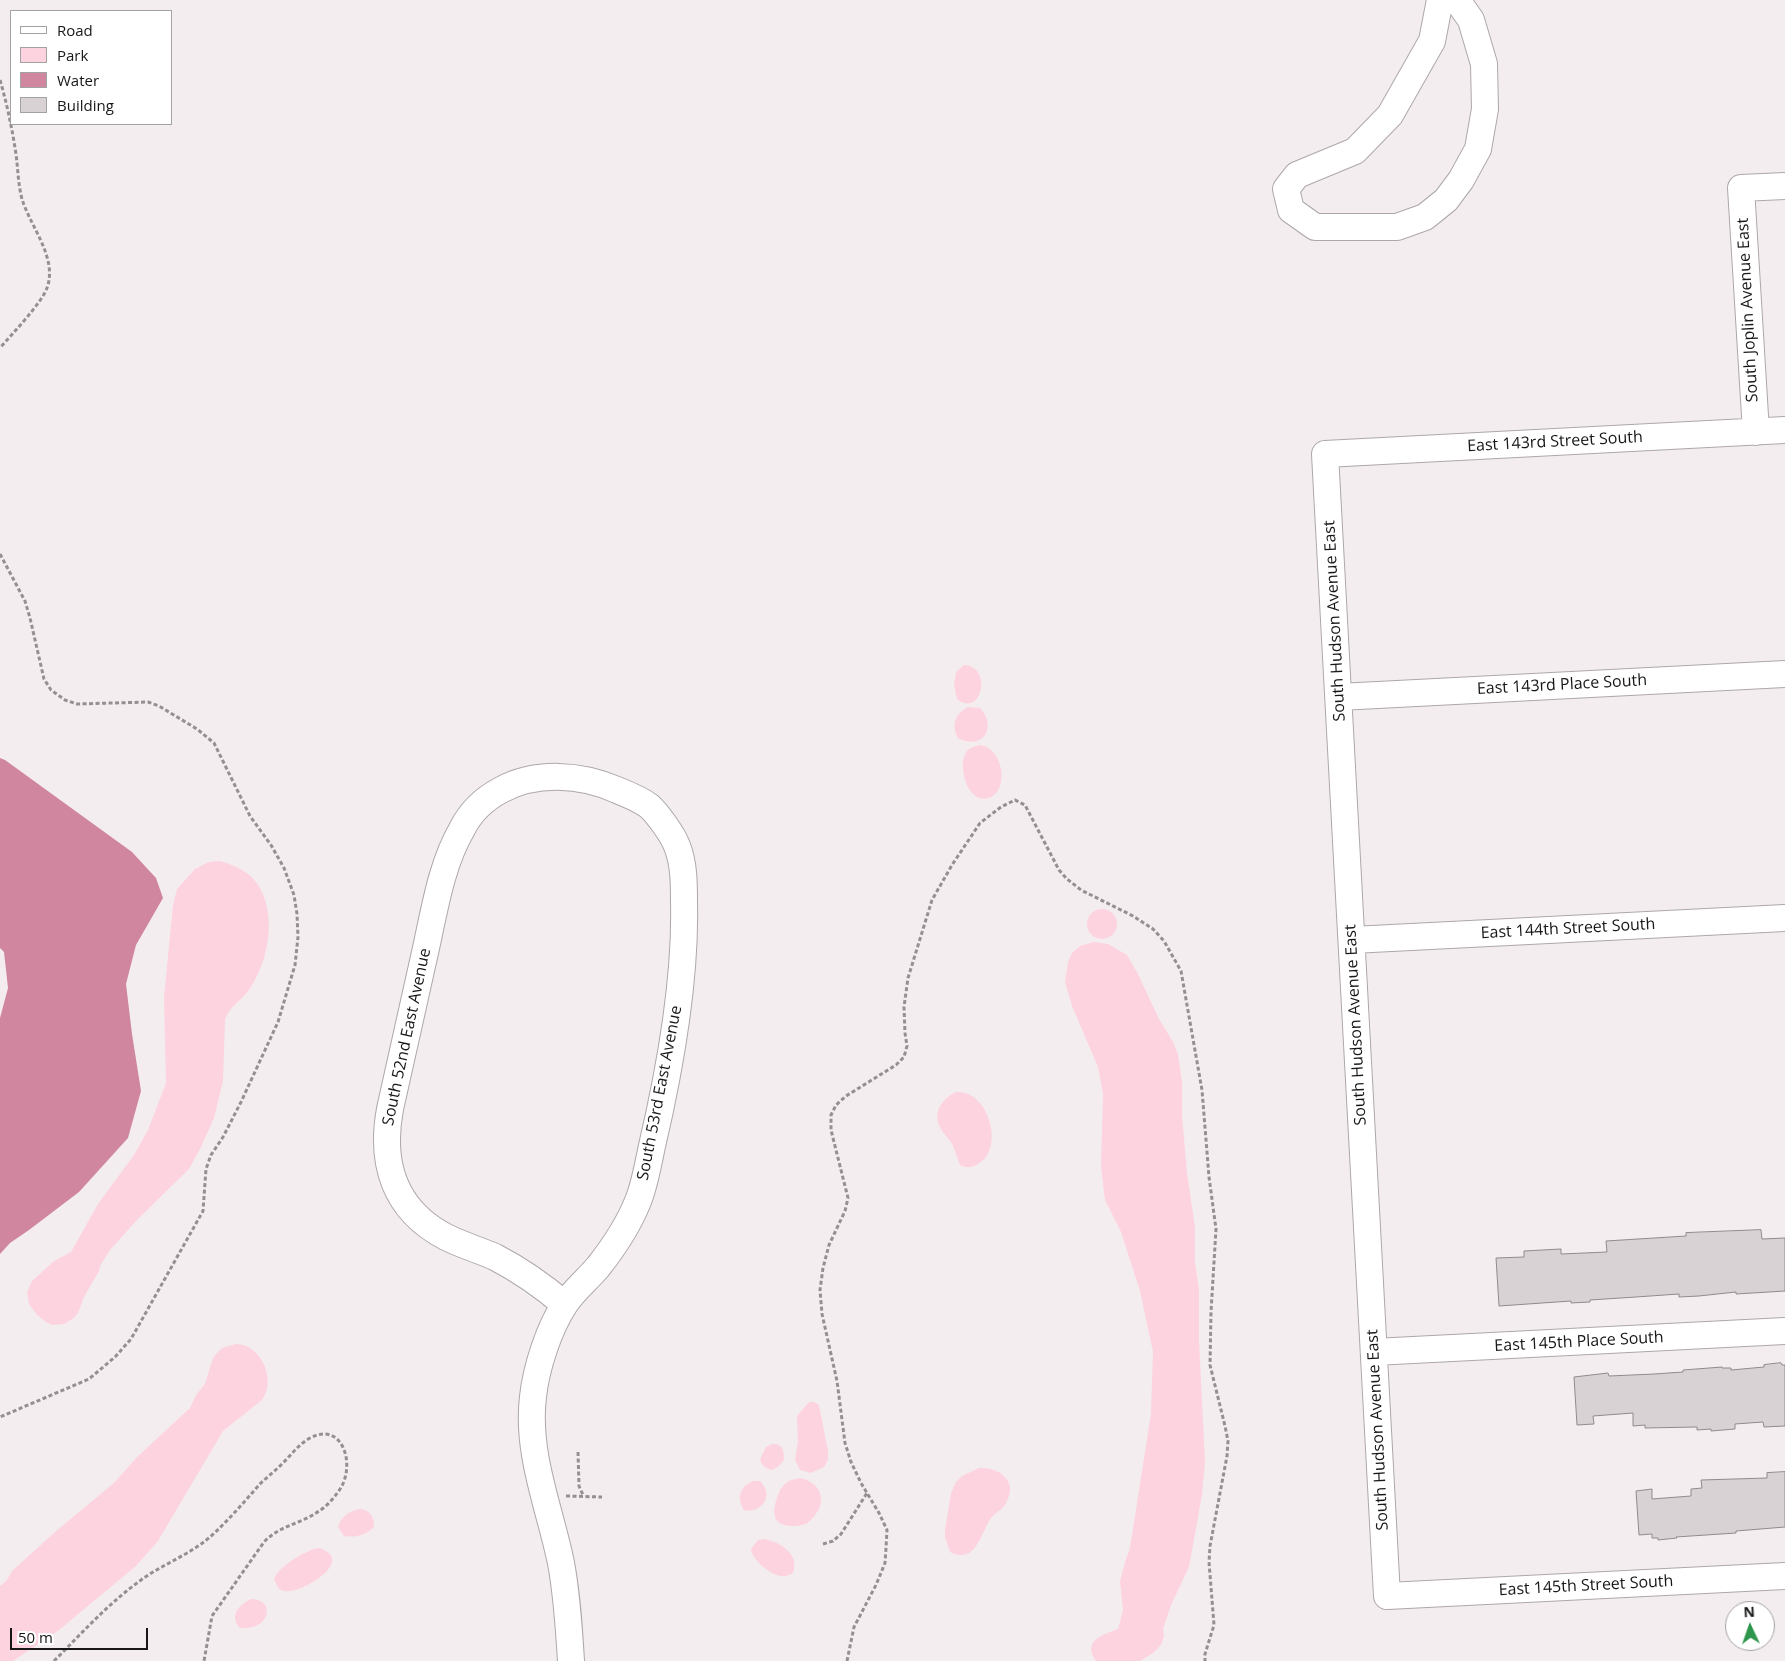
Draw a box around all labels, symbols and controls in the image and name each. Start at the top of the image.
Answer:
legend [10,10,172,125]
text: Road [57,20,93,40]
text: Park [57,45,88,65]
text: Water [57,70,99,90]
text: Building [57,95,114,115]
street label: South Joplin Avenue East [1734,217,1762,403]
street label: East 143rd Street South [1467,428,1643,456]
street label: South Hudson Avenue East [1320,520,1350,722]
street label: East 143rd Place South [1476,671,1648,699]
street label: East 144th Street South [1480,915,1656,943]
street label: South Hudson Avenue East [1341,924,1371,1126]
street label: South 52nd East Avenue [379,947,435,1127]
street label: South 53rd East Avenue [634,1004,686,1182]
street label: East 145th Place South [1494,1328,1664,1356]
street label: South Hudson Avenue East [1363,1329,1393,1531]
street label: East 145th Street South [1498,1572,1674,1600]
north arrow [1725,1601,1775,1651]
text: N [1743,1602,1755,1621]
scale bar [12,1618,150,1650]
text: 50 m [18,1627,53,1647]

